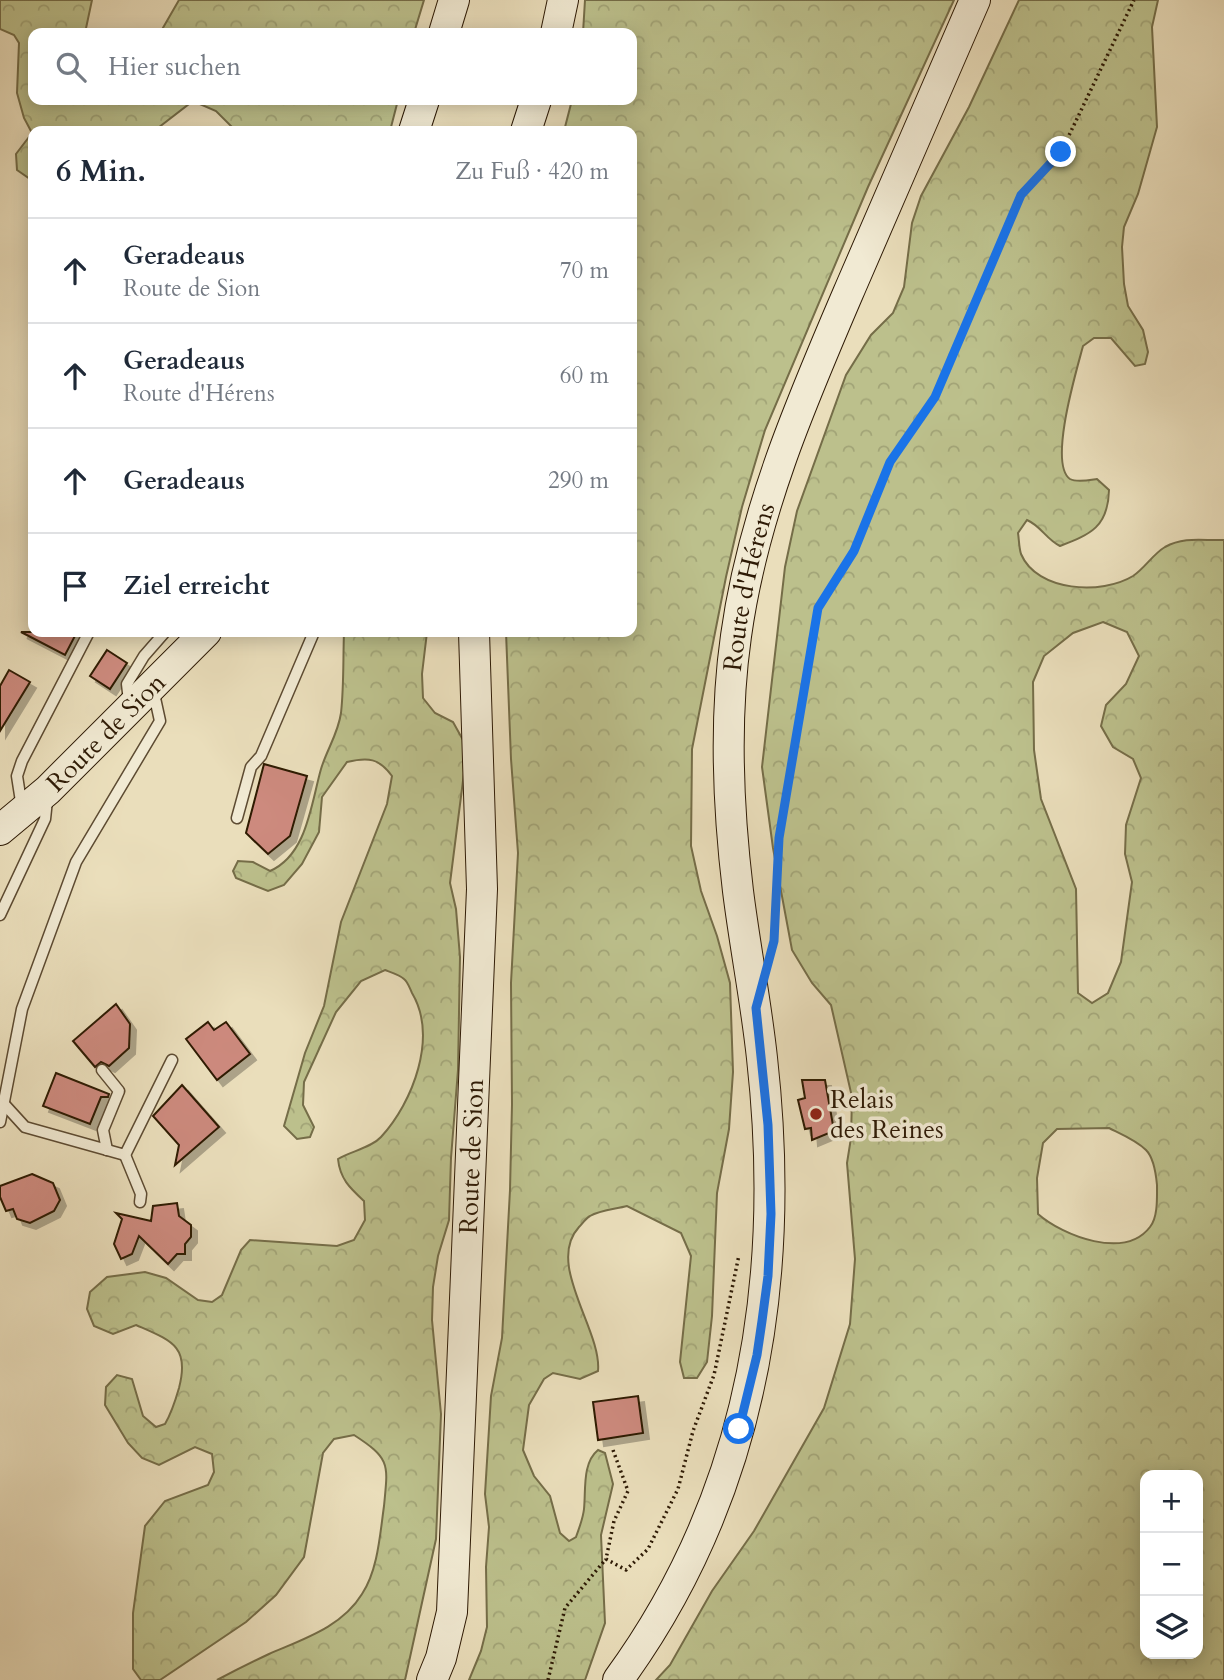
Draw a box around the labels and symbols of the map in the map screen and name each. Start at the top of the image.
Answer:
route end [1045,136,1076,167]
street label: Route d'Hérens [715,498,783,673]
street label: Route de Sion [39,665,173,800]
street label: Route de Sion [451,1078,492,1235]
place label: Relais des Reines [830,1082,944,1147]
marker: Relais des Reines [808,1106,824,1122]
route start [723,1413,754,1444]

